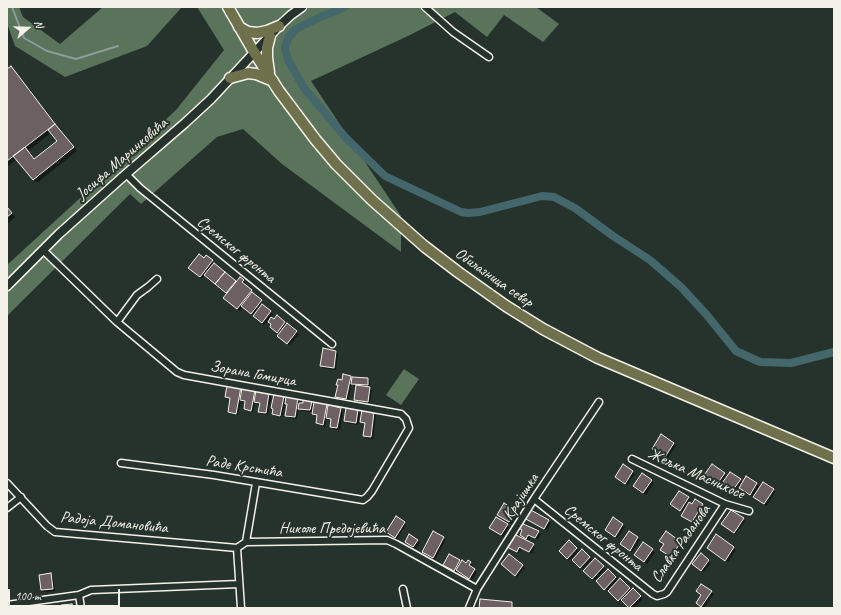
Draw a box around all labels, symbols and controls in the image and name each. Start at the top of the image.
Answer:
north arrow [8,8,48,48]
text: N [32,18,47,29]
street label: Јосифа Маринковића [72,114,172,204]
street label: Сремског фронта [193,212,279,288]
street label: Обилазница север [451,244,537,312]
street label: Зорана Гомирца [209,357,297,391]
street label: Жељка Масникосе [645,444,747,504]
street label: Раде Крстића [204,451,284,483]
street label: Крајишка [499,470,543,524]
street label: Сремског фронта [560,500,646,576]
street label: Славка Раданова [647,501,715,587]
street label: Радоја Домановића [59,508,169,538]
street label: Николе Предојевића [279,519,385,539]
scale bar [10,581,122,607]
text: 100 m [15,588,41,604]

